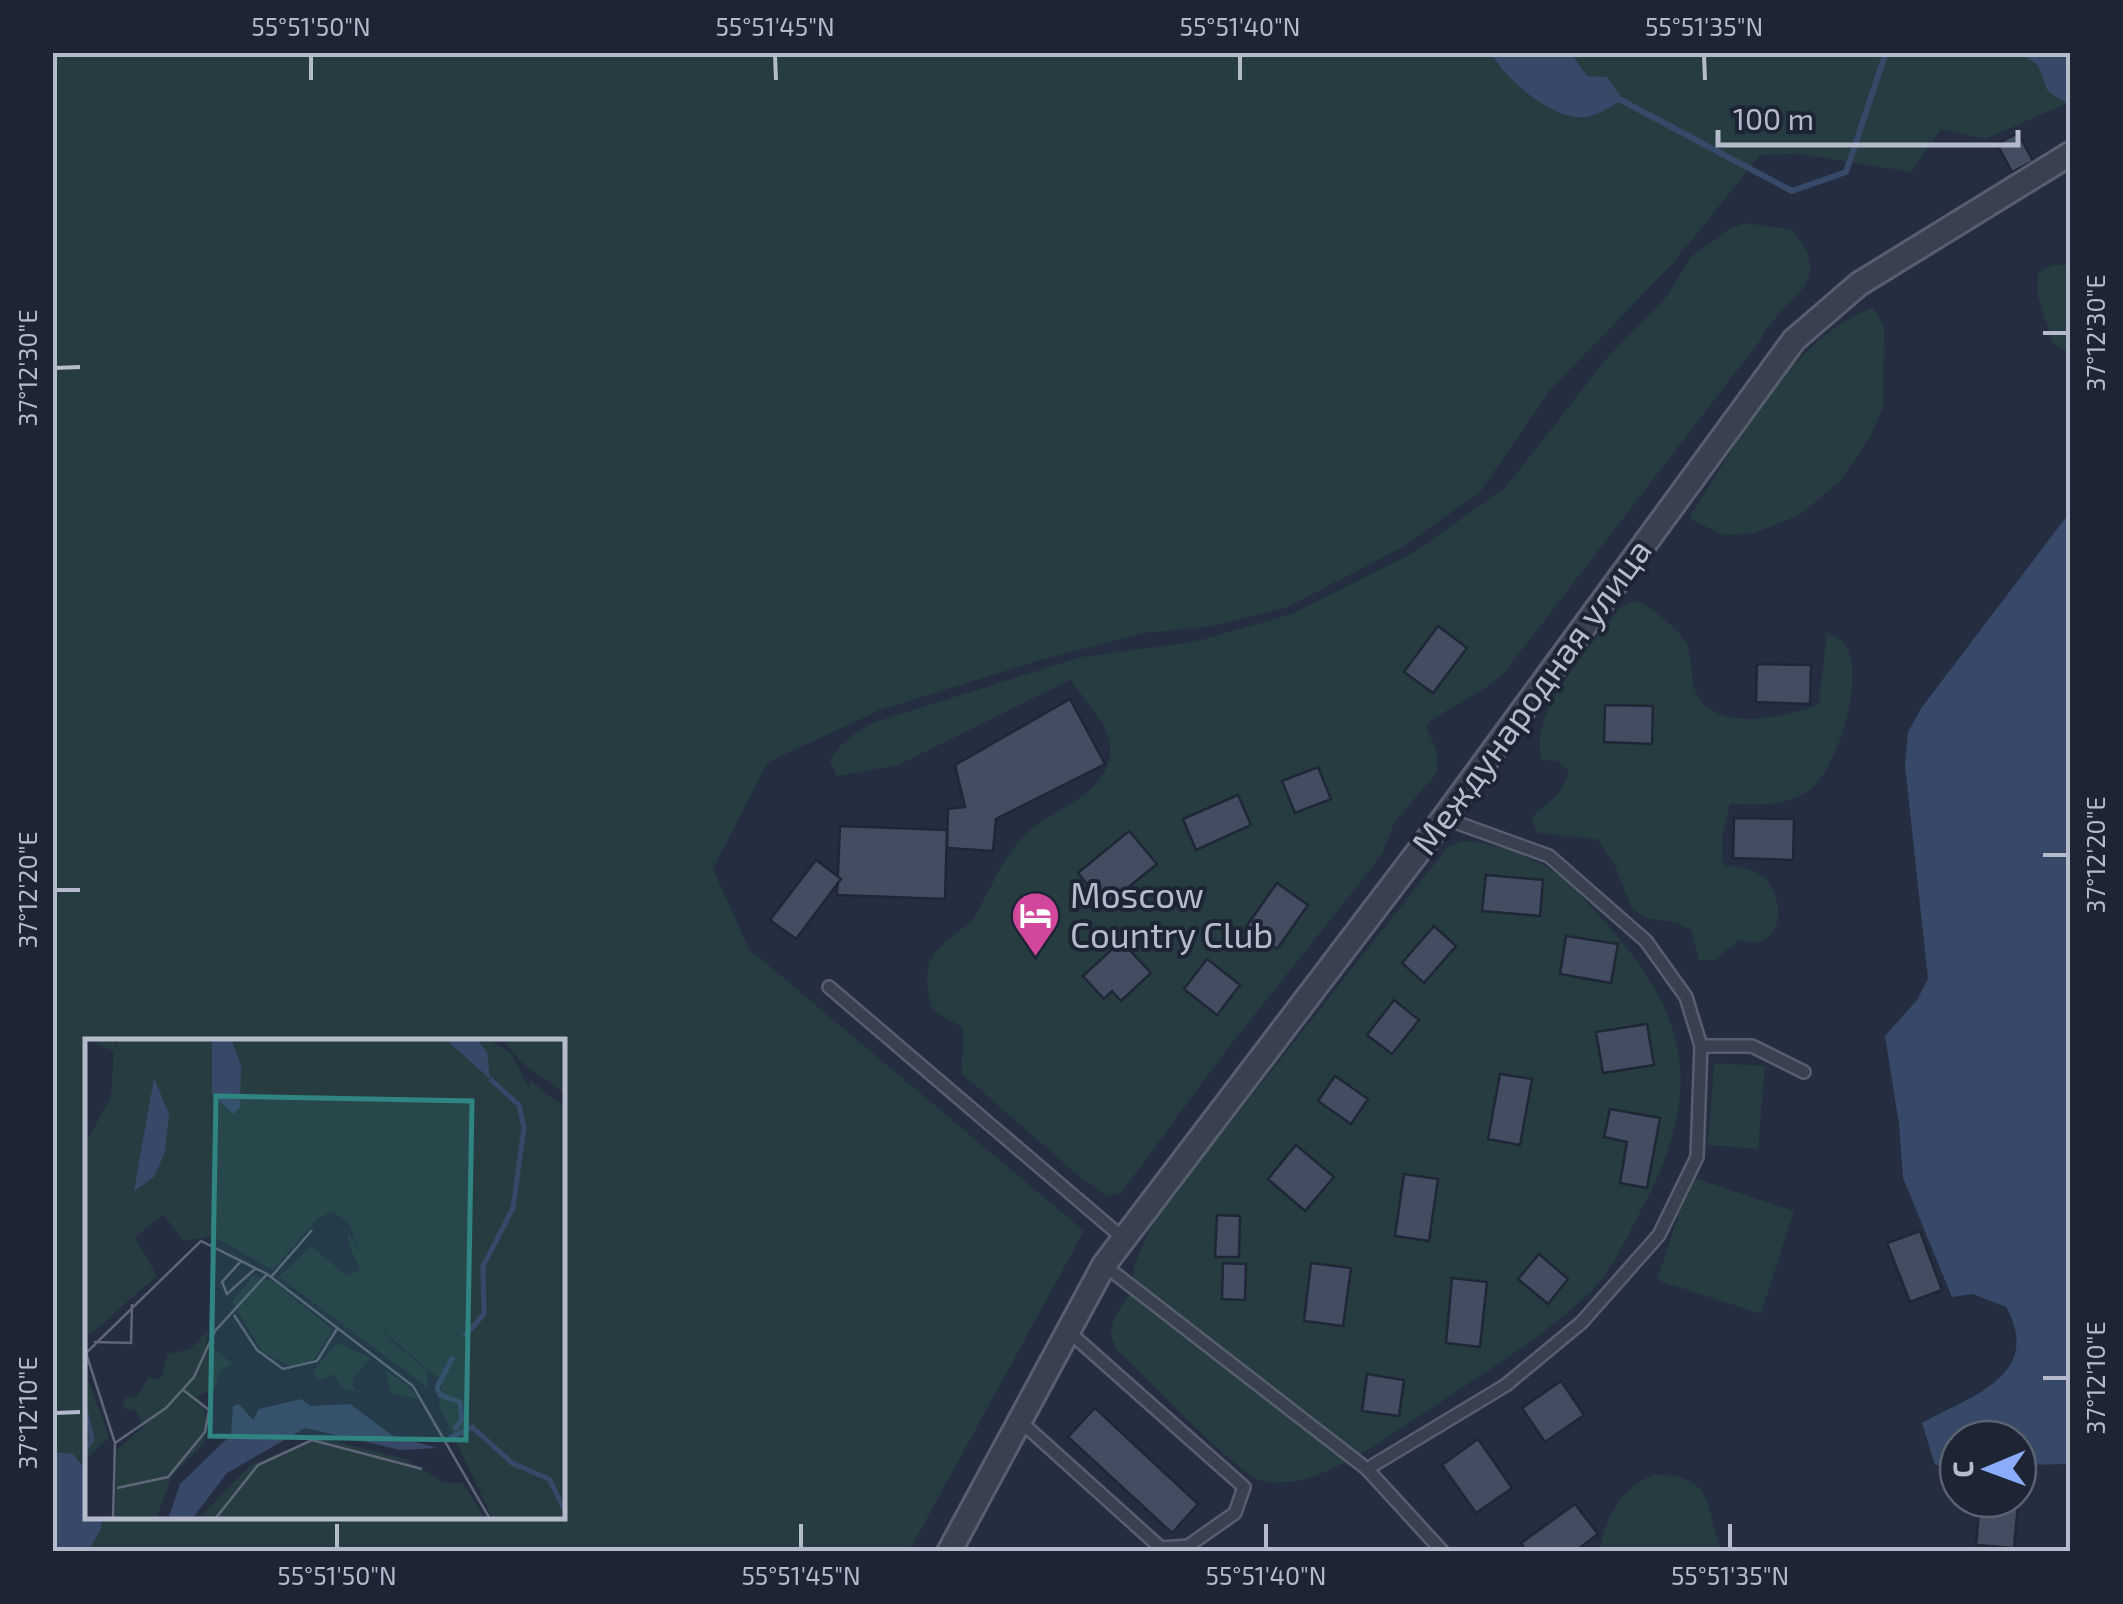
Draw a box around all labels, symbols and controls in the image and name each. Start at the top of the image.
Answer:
text: 55°51'50"N [251,11,371,41]
text: 55°51'45"N [715,11,835,41]
text: 55°51'40"N [1180,11,1300,41]
text: 55°51'35"N [1645,11,1763,41]
scale bar [1718,85,2018,147]
text: 100 m [1733,100,1814,136]
text: 37°12'30"E [2080,275,2110,391]
text: 37°12'30"E [12,310,42,426]
street label: Международная улица [1402,530,1660,863]
text: 37°12'20"E [2080,797,2110,913]
text: 37°12'20"E [12,832,42,948]
place label: Moscow Country Club [1070,873,1273,955]
hotel icon: Moscow Country Club [1009,890,1061,958]
inset map [85,1039,565,1519]
text: 37°12'10"E [2080,1322,2110,1434]
text: 37°12'10"E [12,1357,42,1469]
north arrow [1938,1419,2038,1519]
text: С [1945,1461,1979,1478]
text: 55°51'50"N [277,1560,397,1590]
text: 55°51'45"N [741,1560,861,1590]
text: 55°51'40"N [1206,1560,1326,1590]
text: 55°51'35"N [1671,1560,1789,1590]

